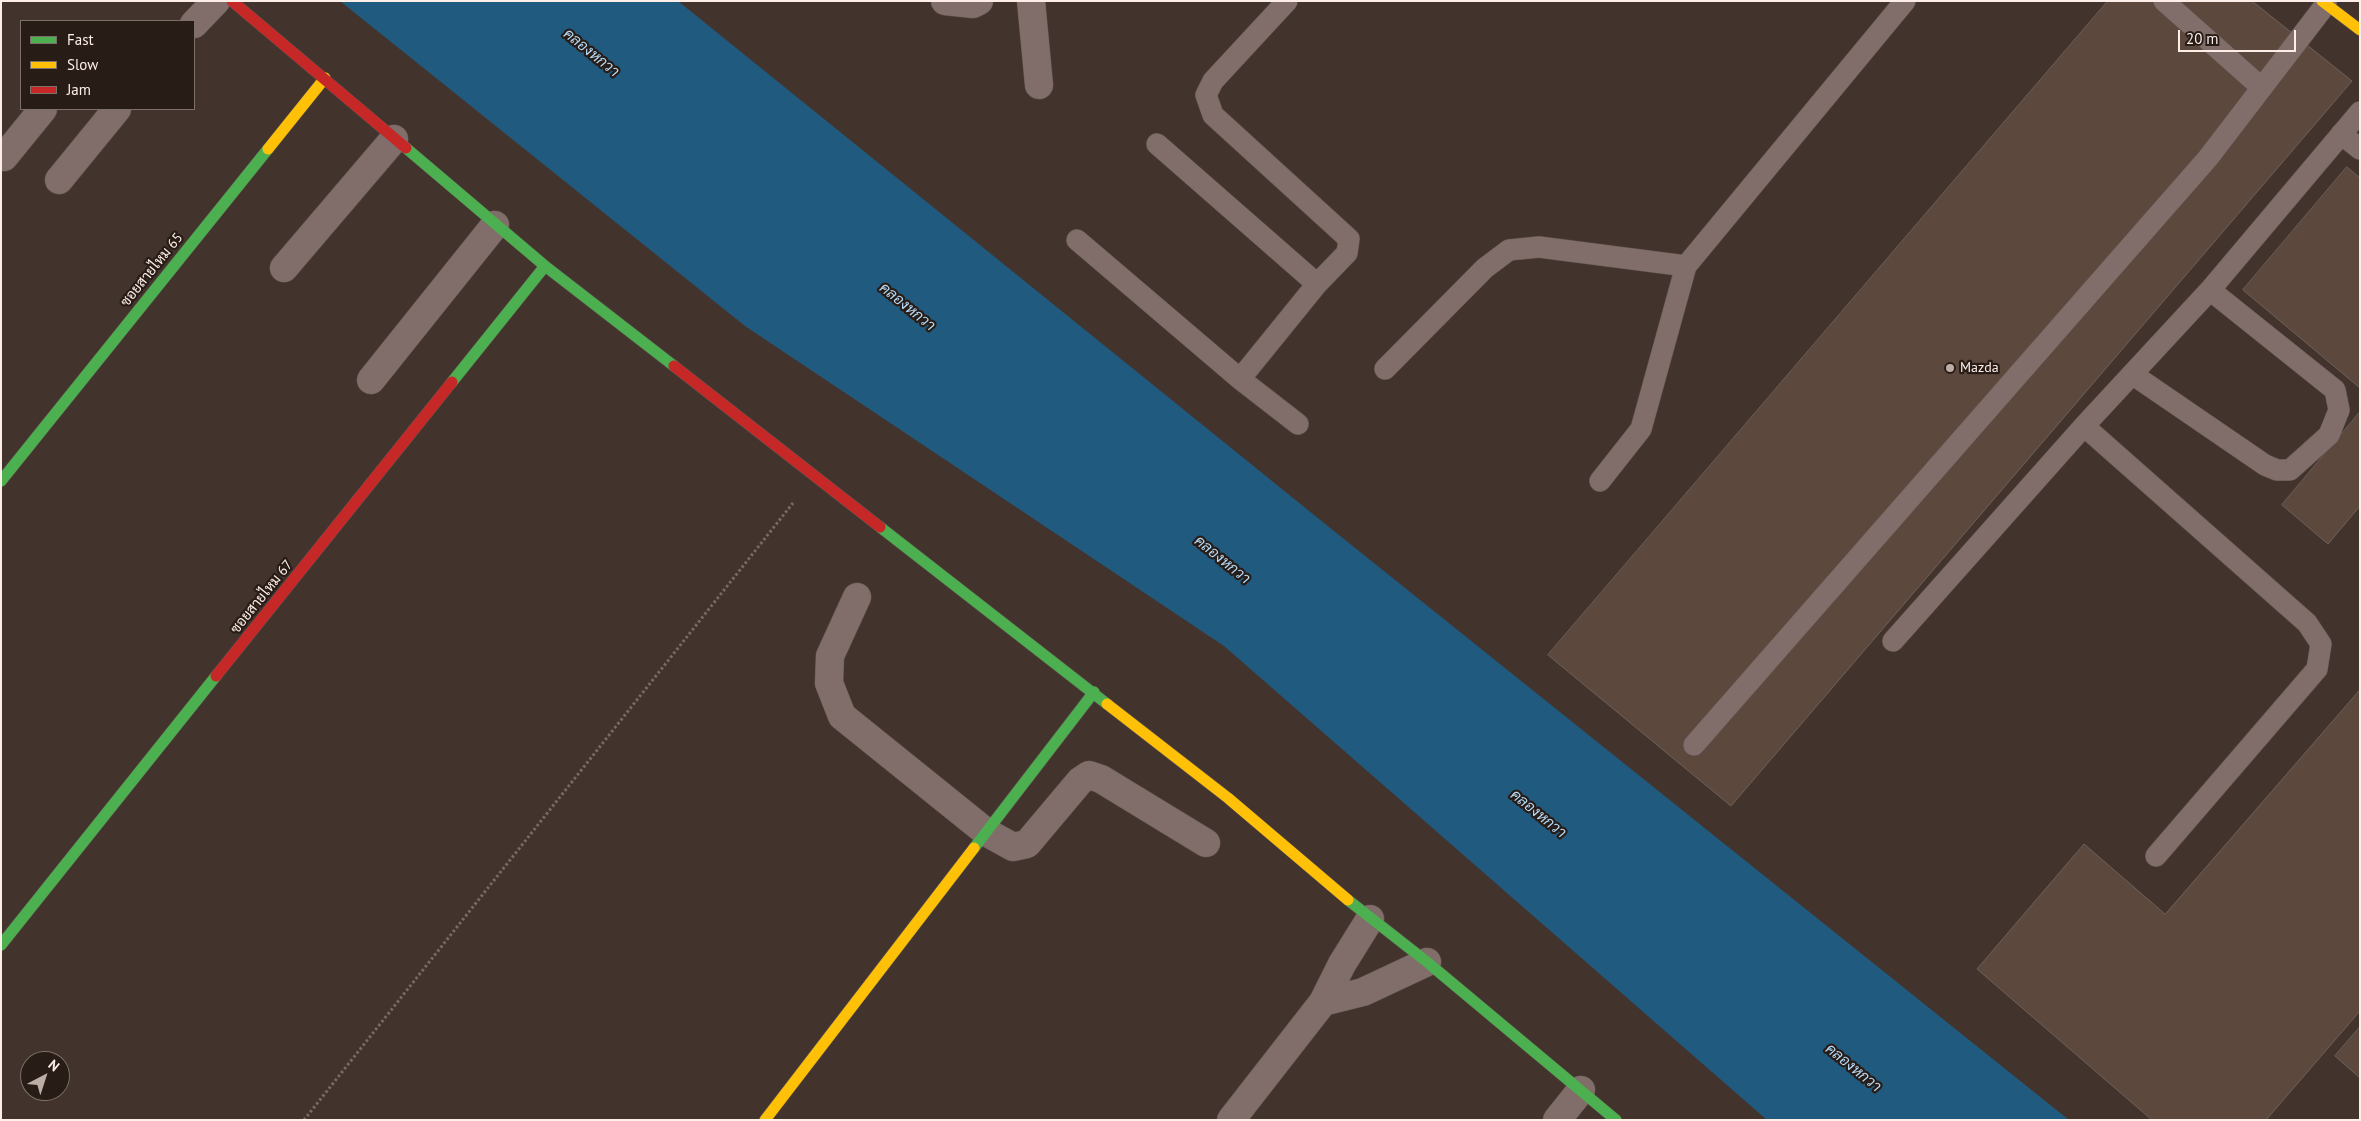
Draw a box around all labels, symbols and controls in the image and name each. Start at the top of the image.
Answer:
legend [20,20,195,110]
scale bar [2181,20,2298,52]
water label: คลองหกวา [559,25,623,81]
text: 20 m [2186,29,2219,48]
text: Fast [67,30,94,49]
text: Slow [67,55,98,74]
text: Jam [67,80,91,99]
street label: ซอยสายไหม 65 [117,230,187,310]
water label: คลองหกวา [875,279,939,335]
place label: Mazda [1960,360,1999,376]
marker: Mazda [1944,362,1956,374]
water label: คลองหกวา [1190,532,1254,588]
street label: ซอยสายไหม 67 [227,557,297,637]
water label: คลองหกวา [1506,786,1570,842]
water label: คลองหกวา [1821,1040,1885,1096]
north arrow [20,1051,70,1101]
text: N [45,1055,63,1075]

